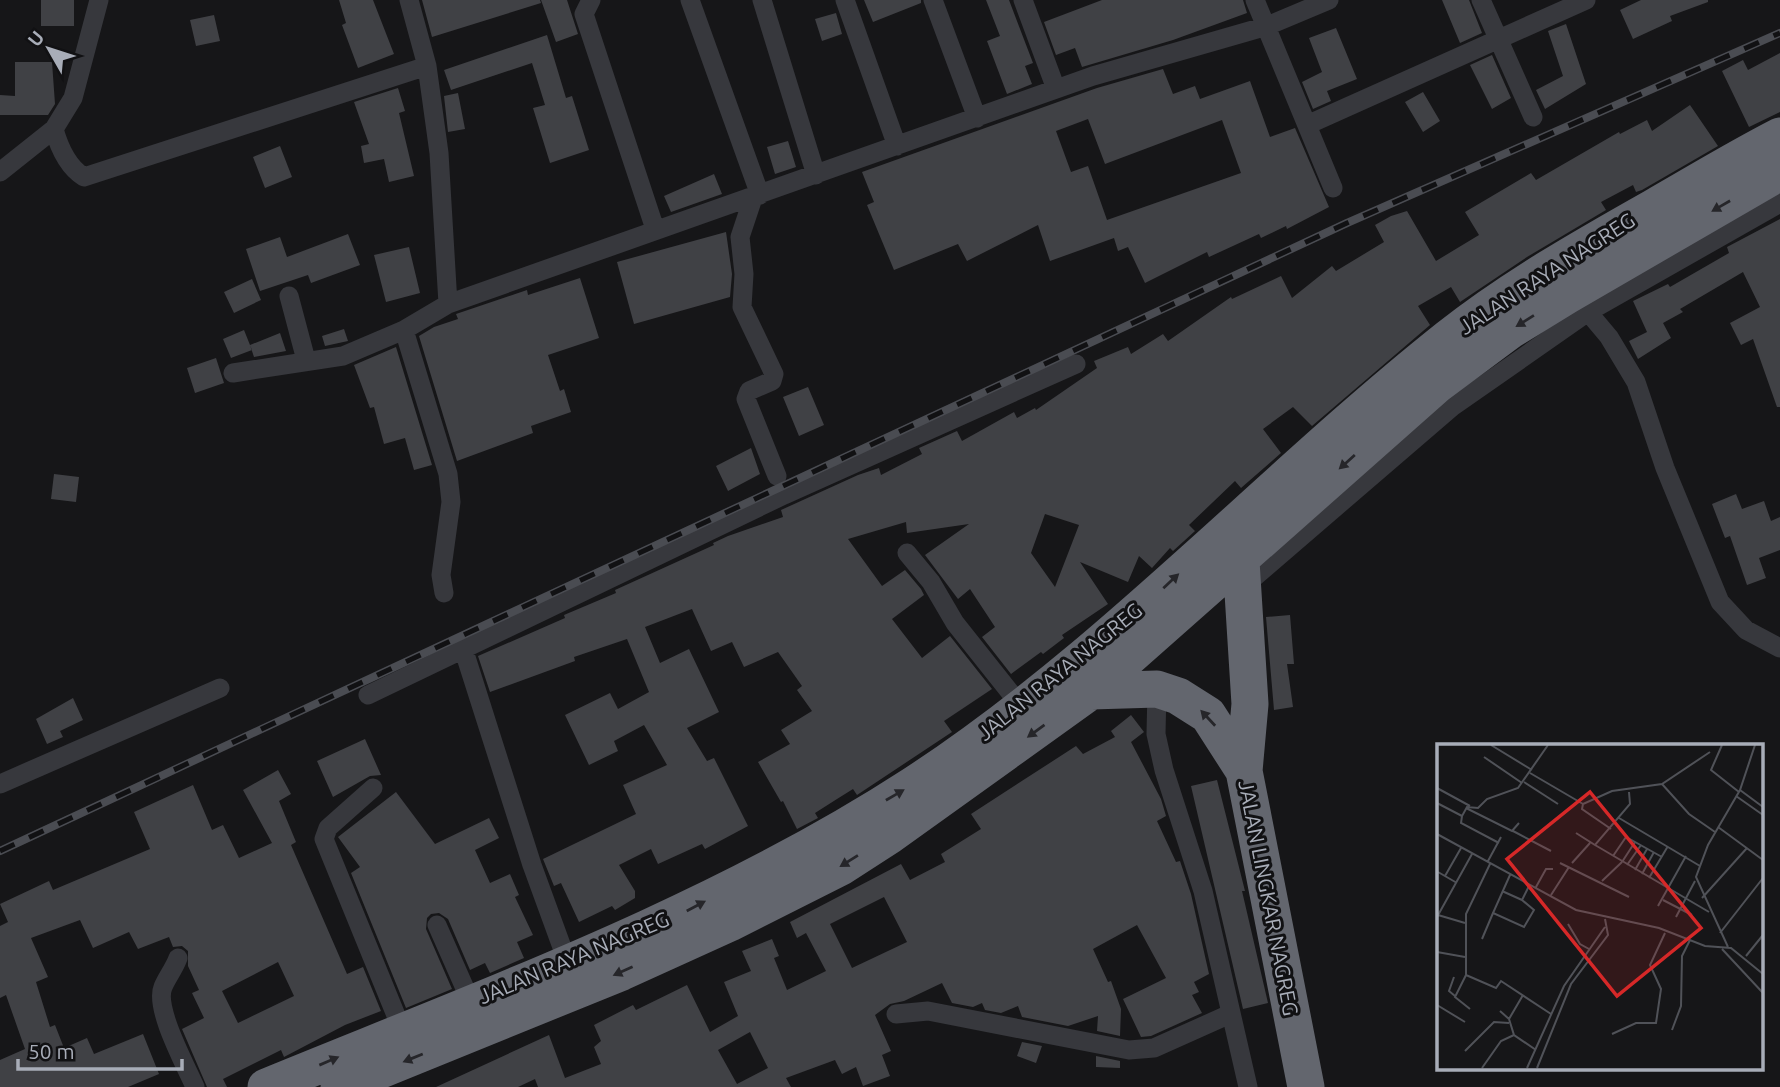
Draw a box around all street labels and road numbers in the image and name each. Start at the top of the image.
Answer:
street label: JALAN RAYA NAGREG [1454,207,1639,339]
street label: JALAN RAYA NAGREG [972,598,1146,745]
street label: JALAN LINGKAR NAGREG [1234,778,1304,1018]
street label: JALAN RAYA NAGREG [475,906,672,1008]

